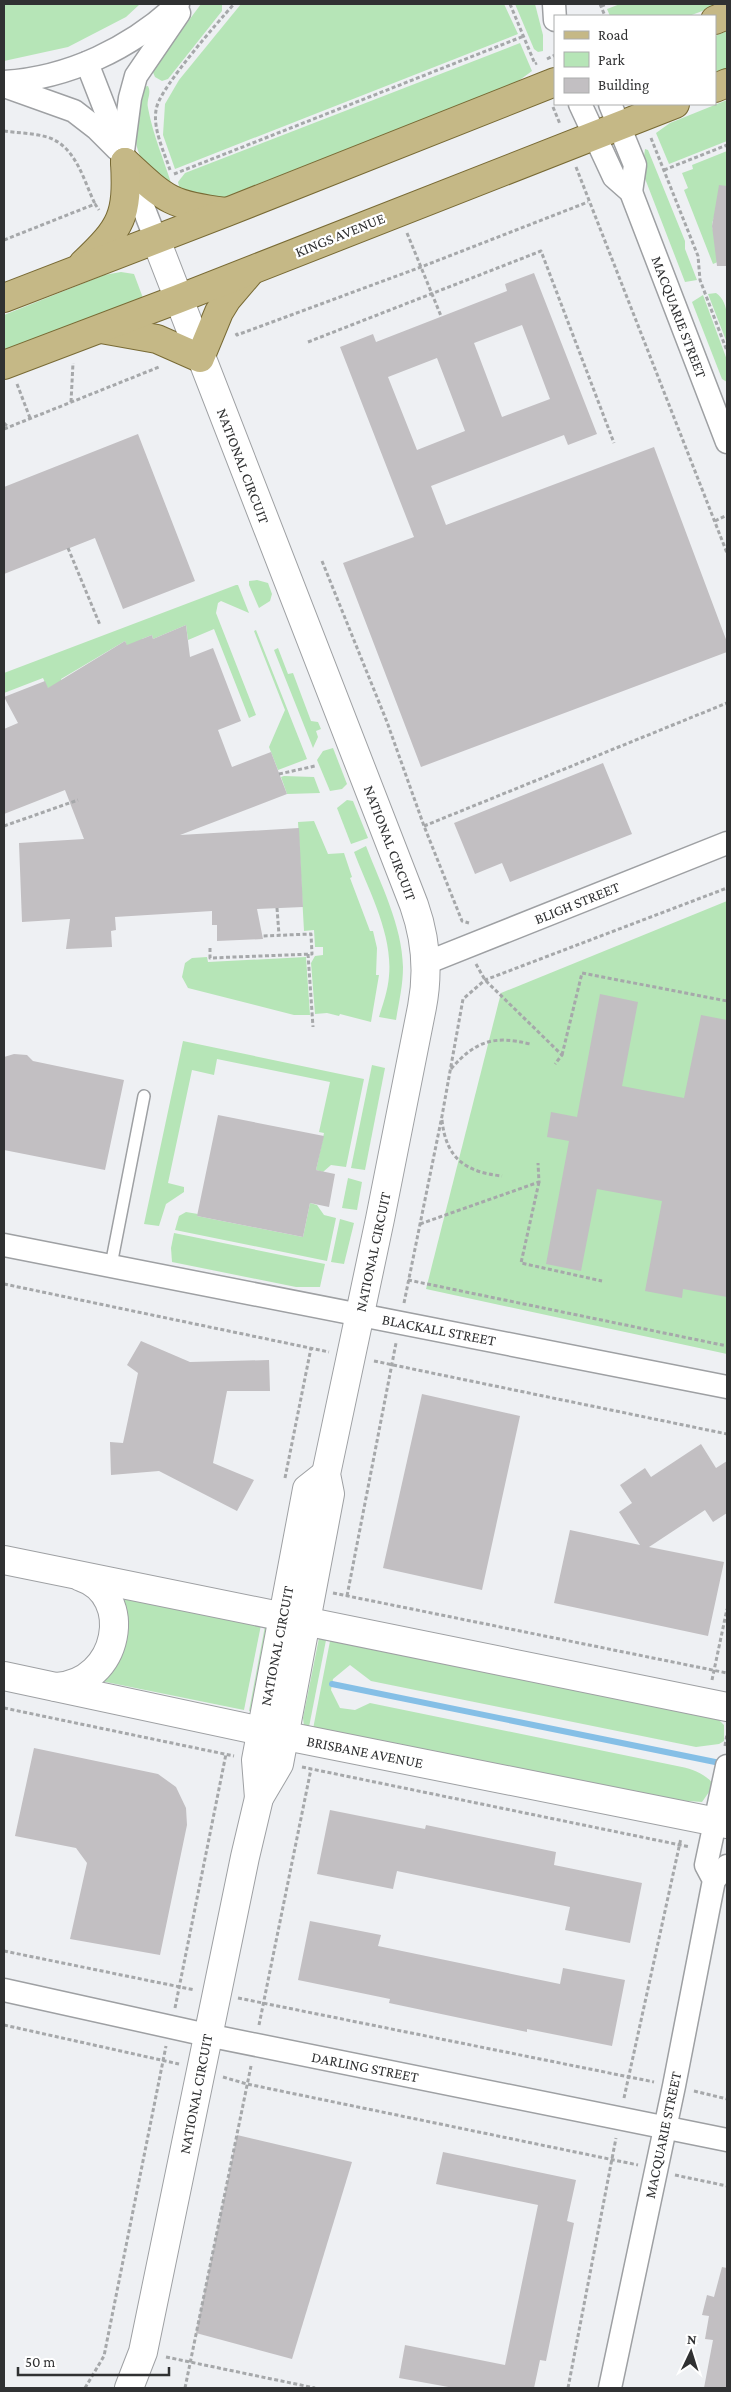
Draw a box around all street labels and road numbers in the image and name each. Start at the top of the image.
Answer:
street label: KINGS AVENUE [293,210,387,260]
street label: MACQUARIE STREET [648,254,710,380]
street label: NATIONAL CIRCUIT [214,406,272,526]
street label: NATIONAL CIRCUIT [361,783,419,903]
street label: BLIGH STREET [532,879,622,927]
street label: NATIONAL CIRCUIT [352,1191,394,1313]
street label: BLACKALL STREET [381,1311,497,1349]
street label: NATIONAL CIRCUIT [258,1585,296,1707]
street label: BRISBANE AVENUE [305,1733,425,1771]
street label: NATIONAL CIRCUIT [177,2033,215,2155]
street label: DARLING STREET [310,2049,420,2085]
street label: MACQUARIE STREET [642,2070,684,2200]

